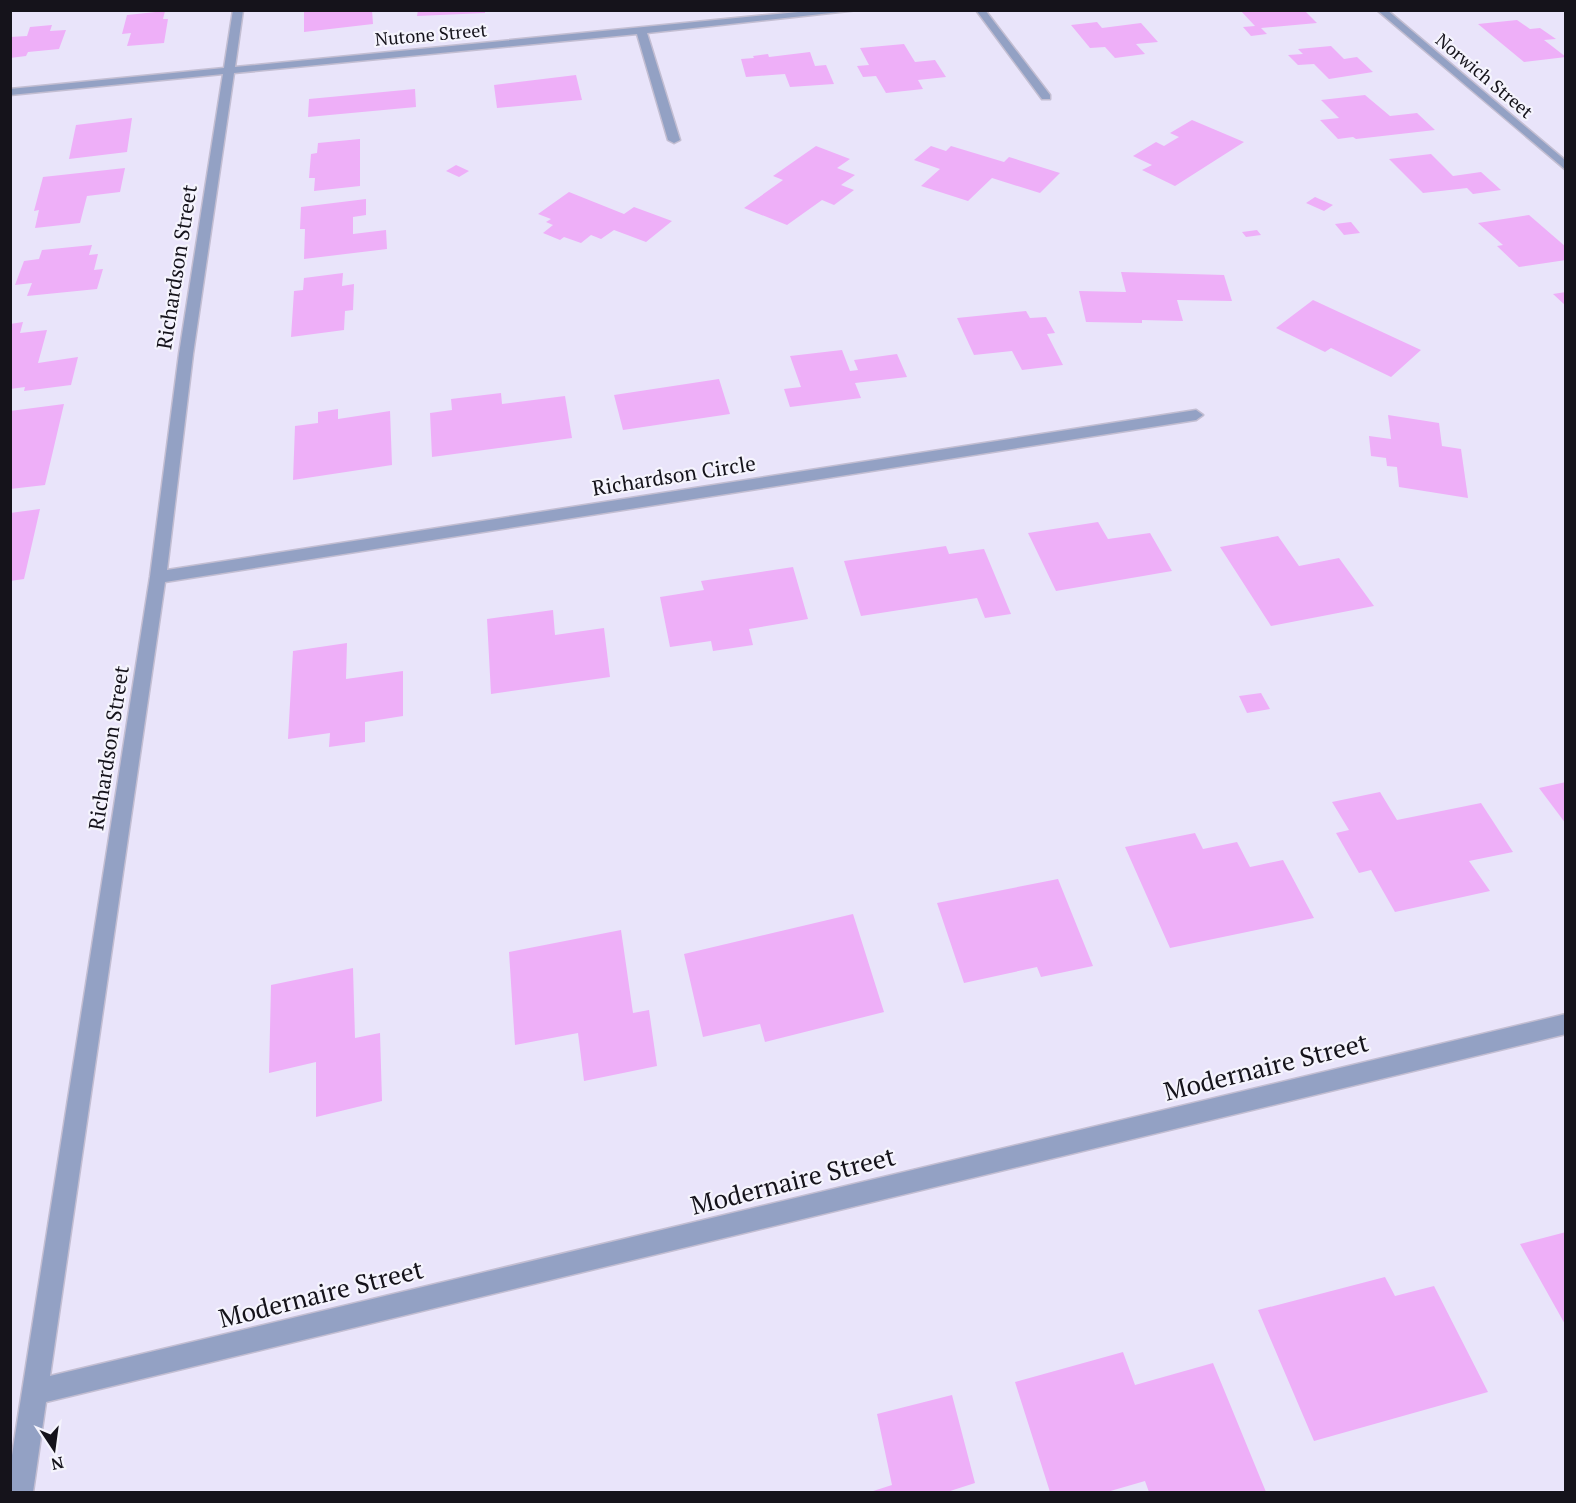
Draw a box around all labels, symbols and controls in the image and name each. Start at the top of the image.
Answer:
street label: Nutone Street [374,17,488,51]
street label: Norwich Street [1431,27,1539,123]
street label: Richardson Street [149,182,203,351]
street label: Richardson Circle [590,448,758,502]
street label: Richardson Street [81,663,135,832]
street label: Modernaire Street [1160,1024,1372,1108]
street label: Modernaire Street [687,1138,899,1222]
street label: Modernaire Street [215,1251,427,1335]
north arrow [24,1419,84,1479]
text: N [49,1452,66,1476]

